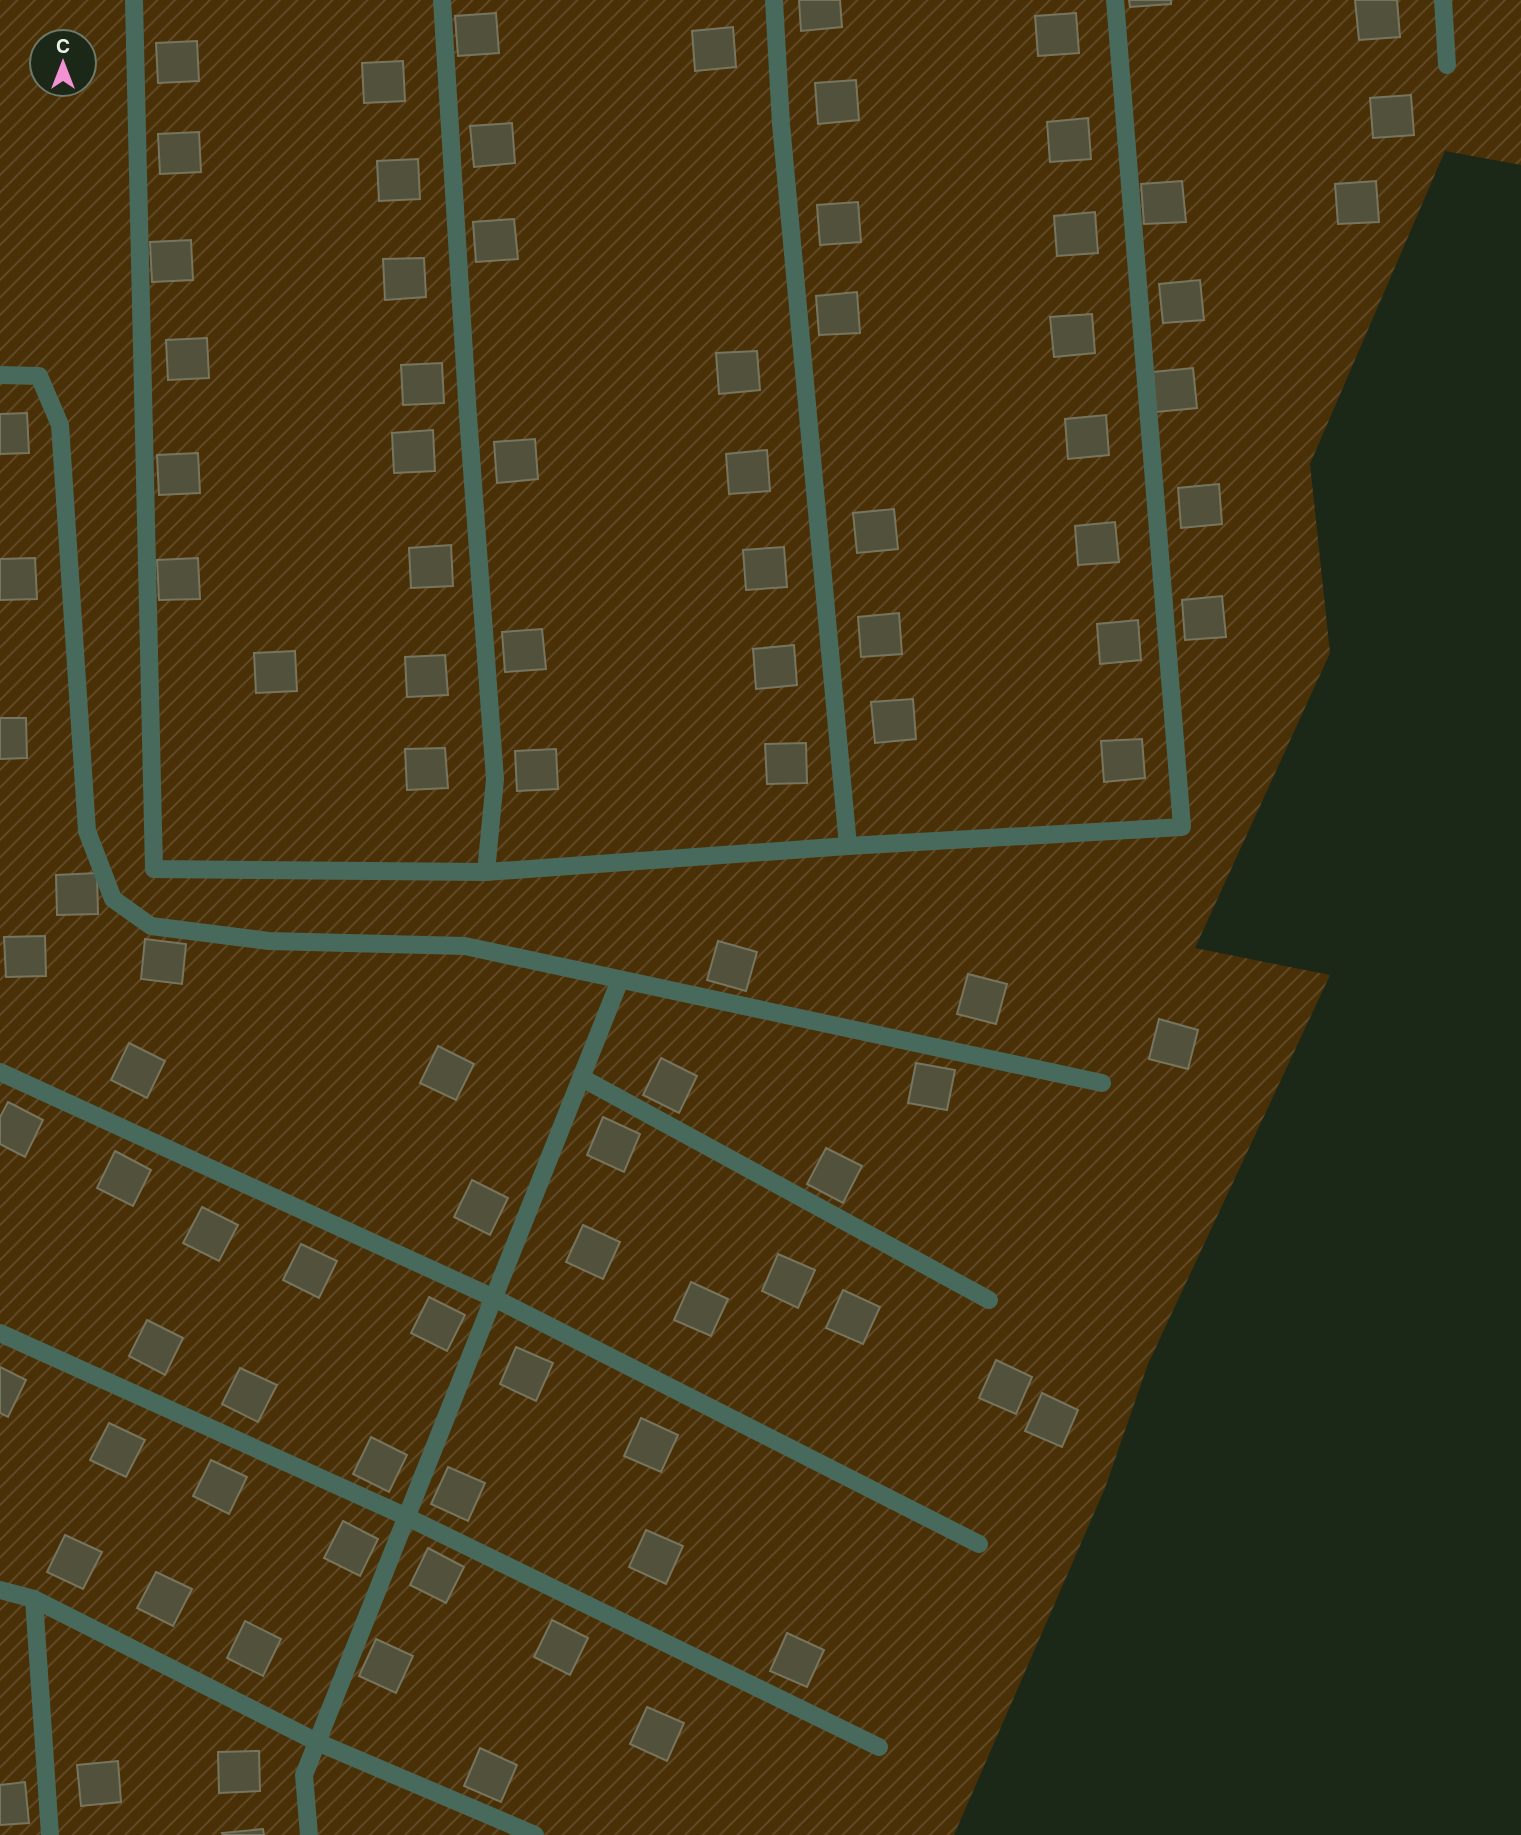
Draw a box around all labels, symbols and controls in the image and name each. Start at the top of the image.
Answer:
north arrow [28,28,98,98]
text: С [56,35,70,58]

